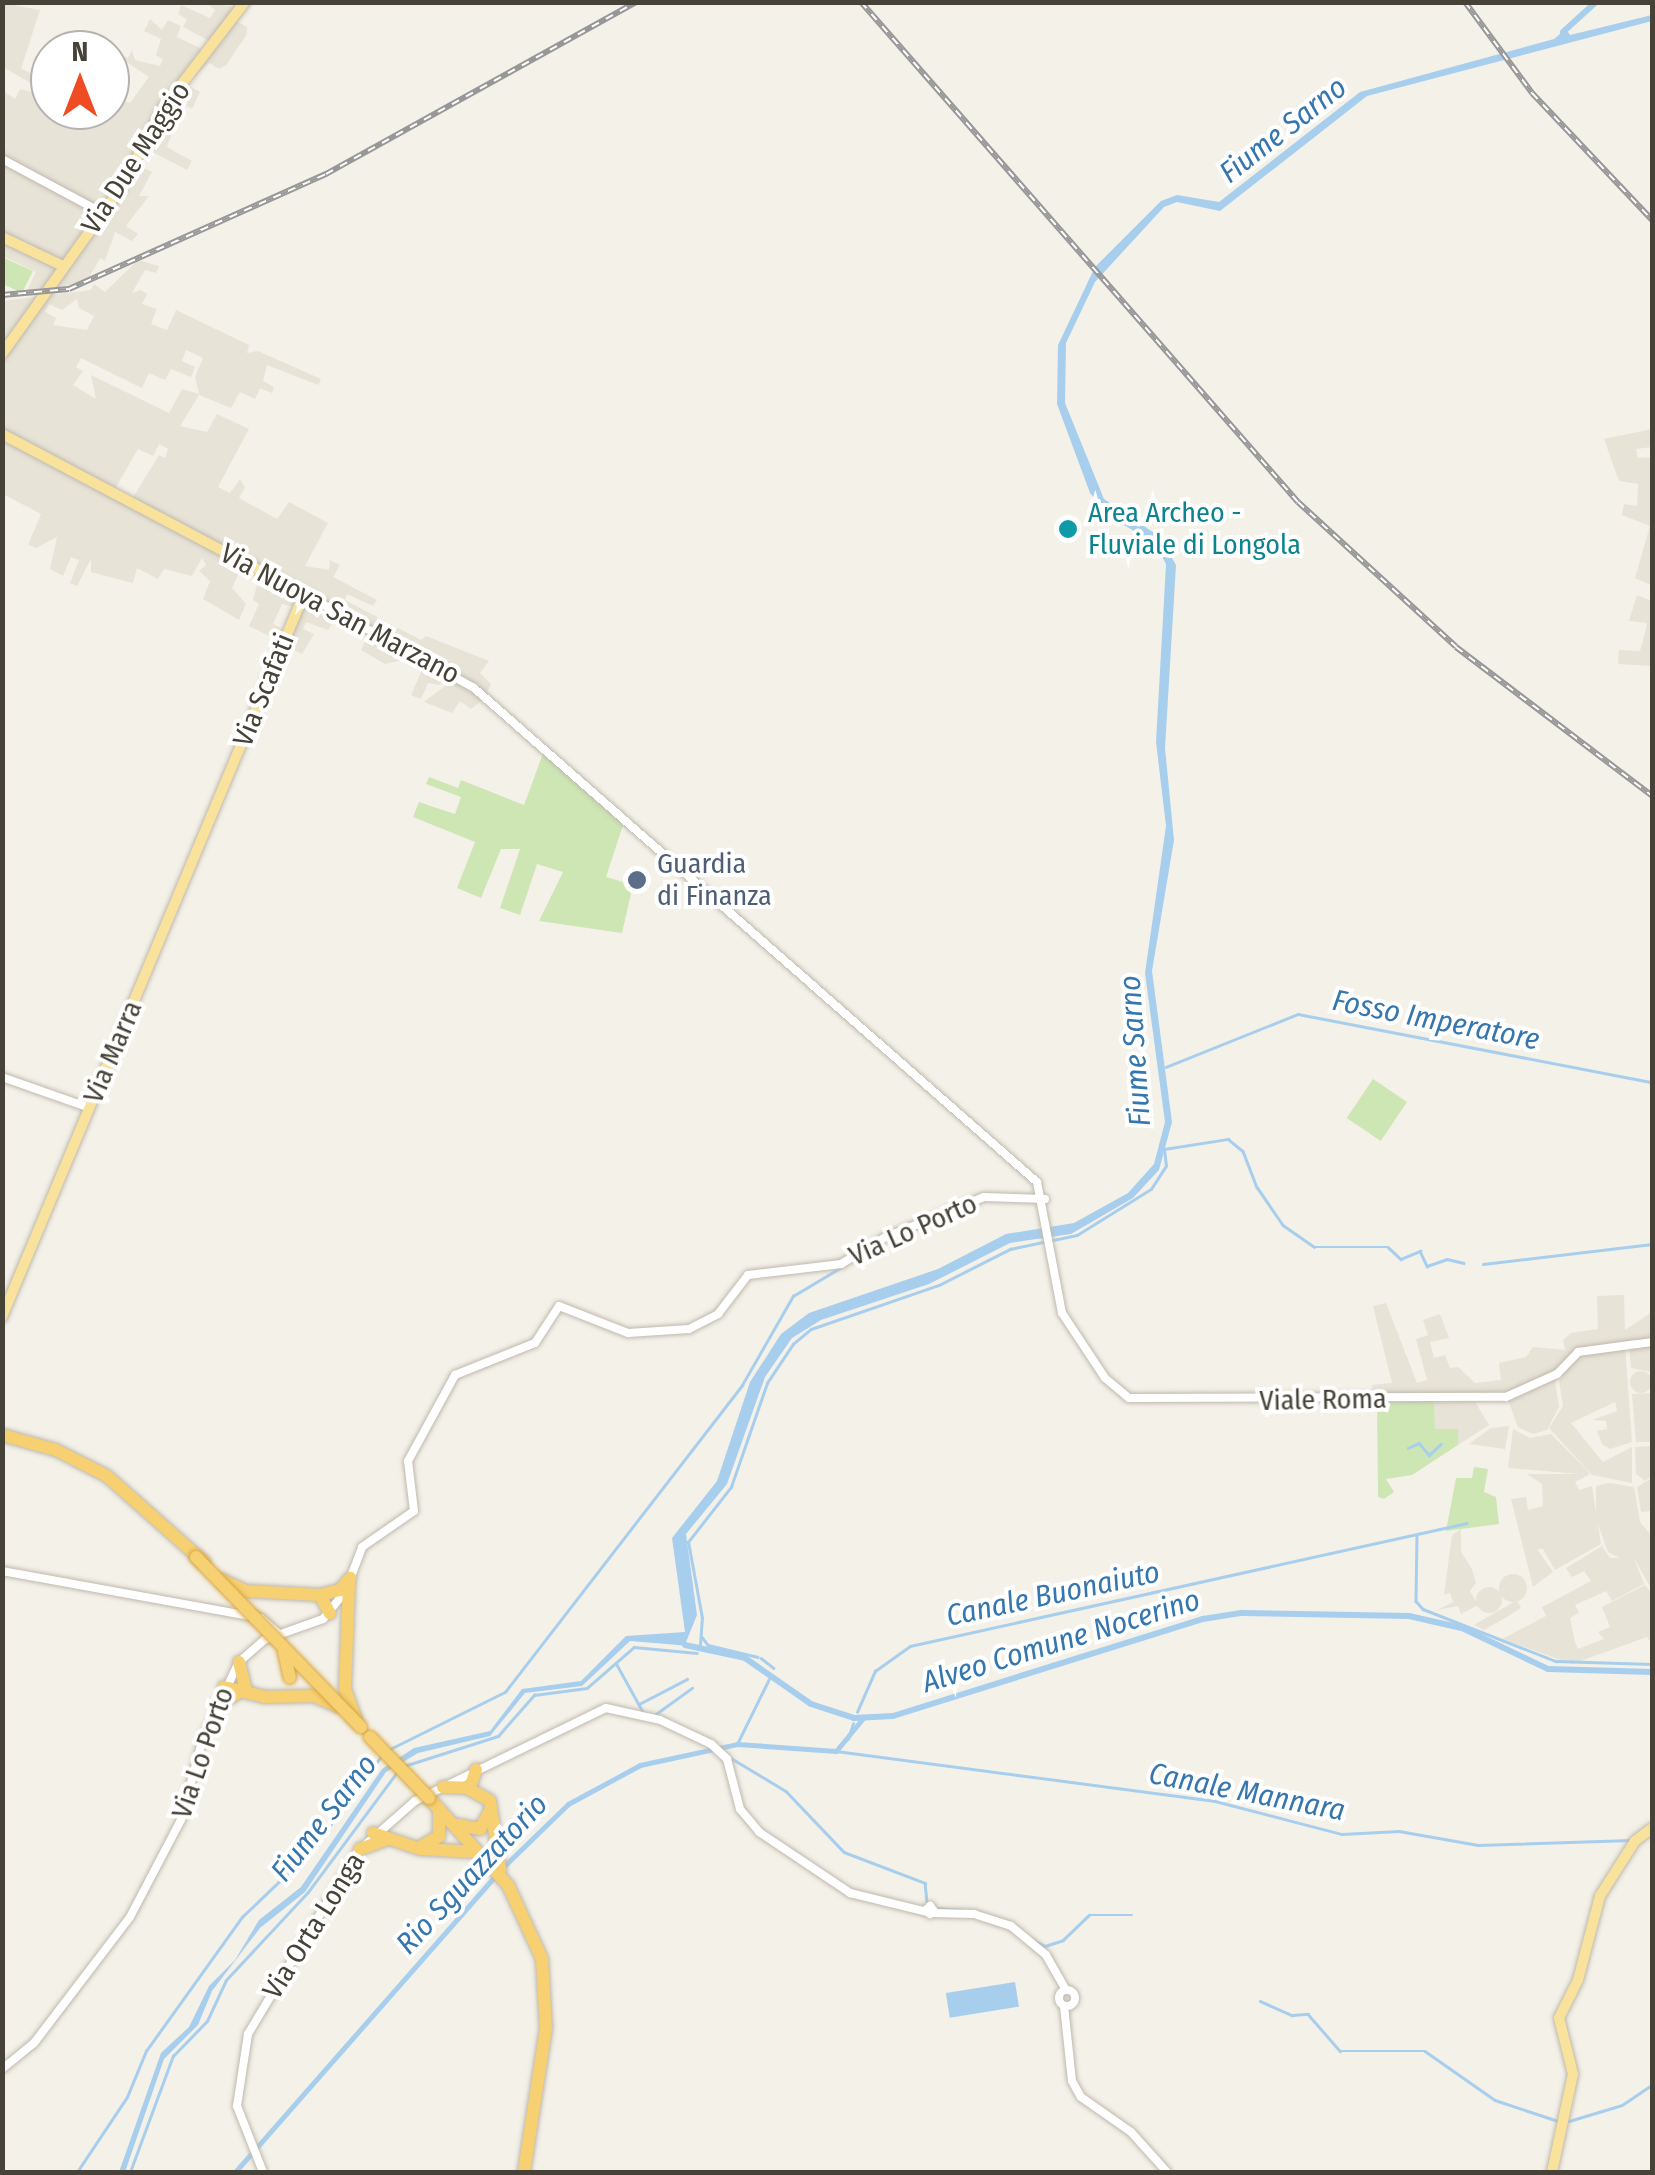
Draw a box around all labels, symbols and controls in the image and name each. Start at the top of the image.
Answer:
north arrow [30,30,130,130]
text: N [72,35,88,68]
water label: Fiume Sarno [1212,69,1354,191]
street label: Via Due Maggio [74,76,198,240]
place label: Area Archeo - Fluviale di Longola [1088,496,1301,562]
marker: Area Archeo - Fluviale di Longola [1057,518,1079,540]
street label: Via Nuova San Marzano [215,537,465,691]
street label: Via Scafati [226,629,302,751]
place label: Guardia di Finanza [657,847,772,913]
marker: Guardia di Finanza [626,869,648,891]
water label: Fiume Sarno [1112,974,1158,1128]
water label: Fosso Imperatore [1329,982,1543,1058]
street label: Via Marra [77,996,149,1108]
street label: Via Lo Porto [844,1187,982,1273]
street label: Viale Roma [1259,1382,1387,1418]
water label: Canale Buonaiuto [943,1554,1163,1634]
water label: Alveo Comune Nocerino [918,1582,1204,1700]
street label: Via Lo Porto [165,1683,241,1823]
water label: Fiume Sarno [263,1747,385,1889]
water label: Canale Mannara [1146,1755,1348,1829]
water label: Rio Sguazzatorio [389,1787,555,1961]
street label: Via Orta Longa [256,1847,372,2005]

